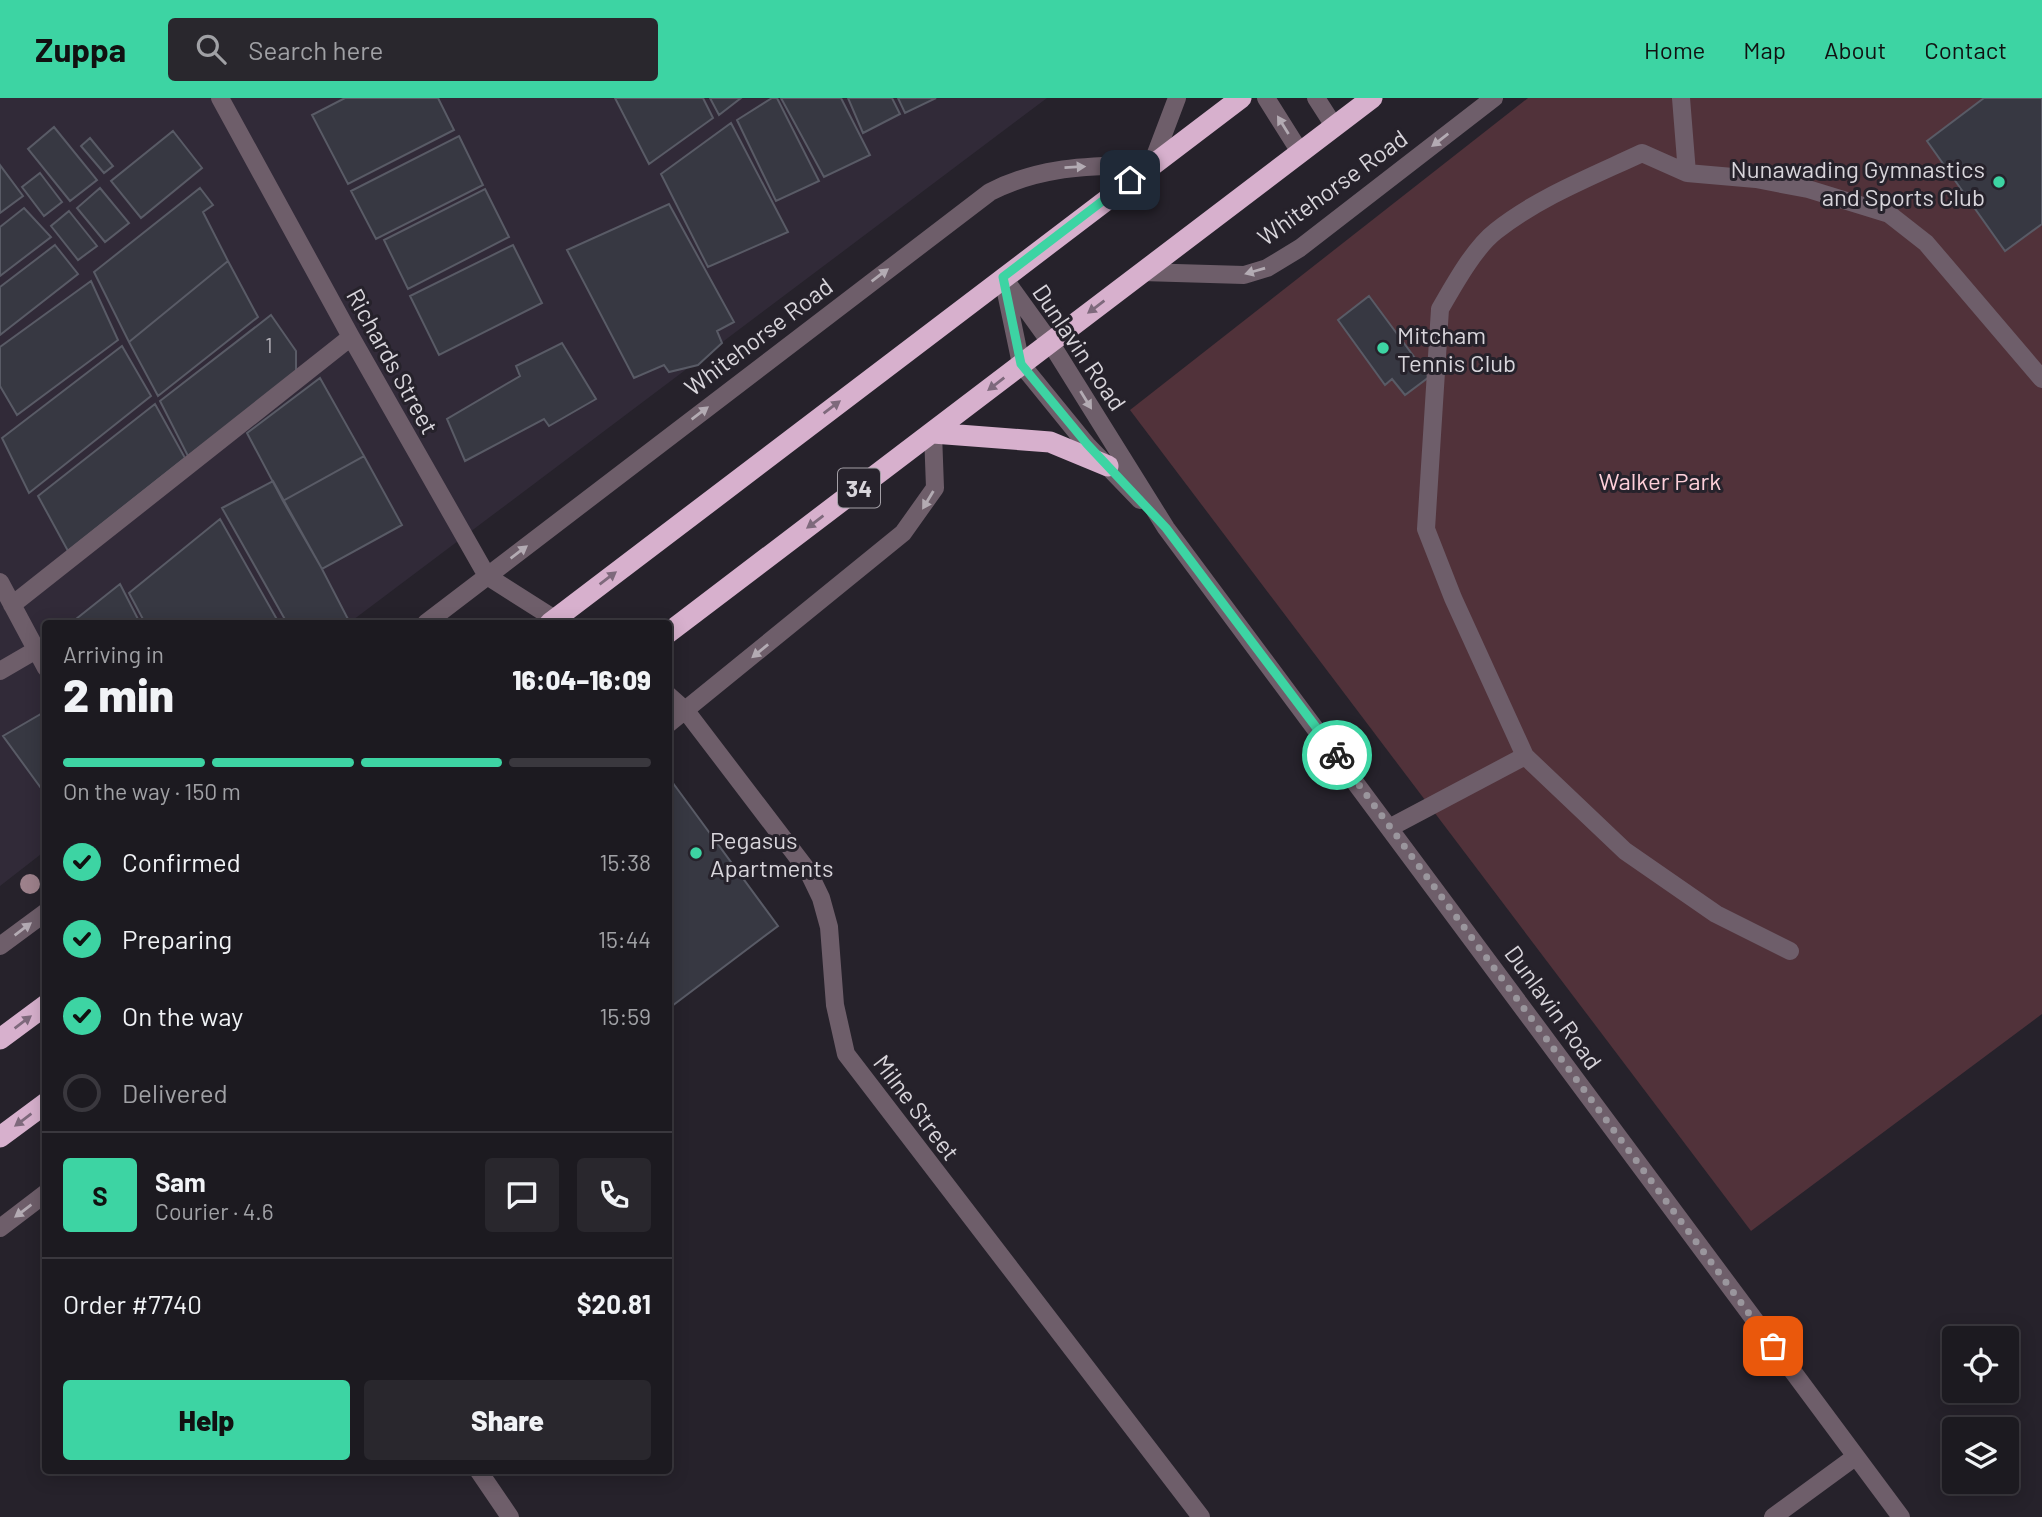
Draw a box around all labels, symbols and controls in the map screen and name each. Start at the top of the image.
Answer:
search box [168,18,658,81]
text: Zuppa [35,29,126,69]
icon: search [192,30,230,68]
text: Search here [248,34,383,65]
text: Home [1644,35,1705,64]
text: Map [1743,35,1786,64]
text: About [1824,35,1886,64]
text: Contact [1924,35,2007,64]
one-way arrow [1277,115,1290,135]
street label: Whitehorse Road [1251,123,1413,251]
one-way arrow [1431,132,1449,146]
pin [1100,150,1160,210]
place label: Nunawading Gymnastics and Sports Club [1731,154,1985,211]
icon: home [1111,161,1149,199]
one-way arrow [1065,162,1087,173]
marker: Nunawading Gymnastics and Sports Club [1991,174,2007,190]
one-way arrow [1245,267,1266,277]
one-way arrow [871,268,889,283]
street label: Whitehorse Road [678,271,838,401]
street label: Dunlavin Road [1027,278,1133,416]
street label: Richards Street [341,283,445,439]
one-way arrow [1087,299,1105,313]
place label: Mitcham Tennis Club [1397,320,1516,377]
house number: 1 [265,332,273,357]
marker: Mitcham Tennis Club [1375,340,1391,356]
one-way arrow [987,376,1004,391]
one-way arrow [1080,390,1093,409]
one-way arrow [823,399,841,414]
one-way arrow [690,406,708,421]
park label: Walker Park [1599,466,1721,495]
road number: 34 [838,468,880,508]
one-way arrow [921,490,934,509]
one-way arrow [806,514,824,529]
one-way arrow [510,545,528,559]
one-way arrow [599,571,618,585]
text: Arriving in [63,640,164,668]
one-way arrow [751,643,768,658]
text: 16:04–16:09 [512,664,651,695]
text: 2 min [63,666,174,721]
courier [1302,720,1372,790]
icon: bike [1318,736,1356,774]
text: On the way · 150 m [63,777,241,805]
place label: Pegasus Apartments [710,825,834,882]
icon: check [63,843,101,881]
marker: Pegasus Apartments [688,845,704,861]
text: Confirmed [122,846,241,877]
text: 15:38 [600,848,651,876]
icon: check [63,920,101,958]
one-way arrow [14,923,32,937]
text: Preparing [122,923,232,954]
text: 15:44 [598,925,651,953]
street label: Dunlavin Road [1499,939,1609,1075]
icon: check [63,997,101,1035]
text: On the way [122,1000,243,1031]
text: 15:59 [600,1002,651,1030]
one-way arrow [14,1016,32,1030]
street label: Milne Street [868,1048,966,1166]
text: Delivered [122,1077,228,1108]
one-way arrow [14,1112,32,1126]
button: chat [485,1158,559,1232]
button: phone [577,1158,651,1232]
text: Sam [155,1166,206,1197]
text: S [92,1180,108,1211]
text: Courier · 4.6 [155,1197,274,1225]
one-way arrow [14,1203,32,1217]
text: Order #7740 [63,1288,202,1319]
text: $20.81 [577,1288,651,1319]
pin [1743,1316,1803,1376]
map controls [1942,1326,2019,1494]
button: locate [1942,1326,2019,1403]
icon: bag [1754,1327,1792,1365]
button: Help [63,1380,350,1460]
button: Share [364,1380,651,1460]
button: layers [1942,1417,2019,1494]

